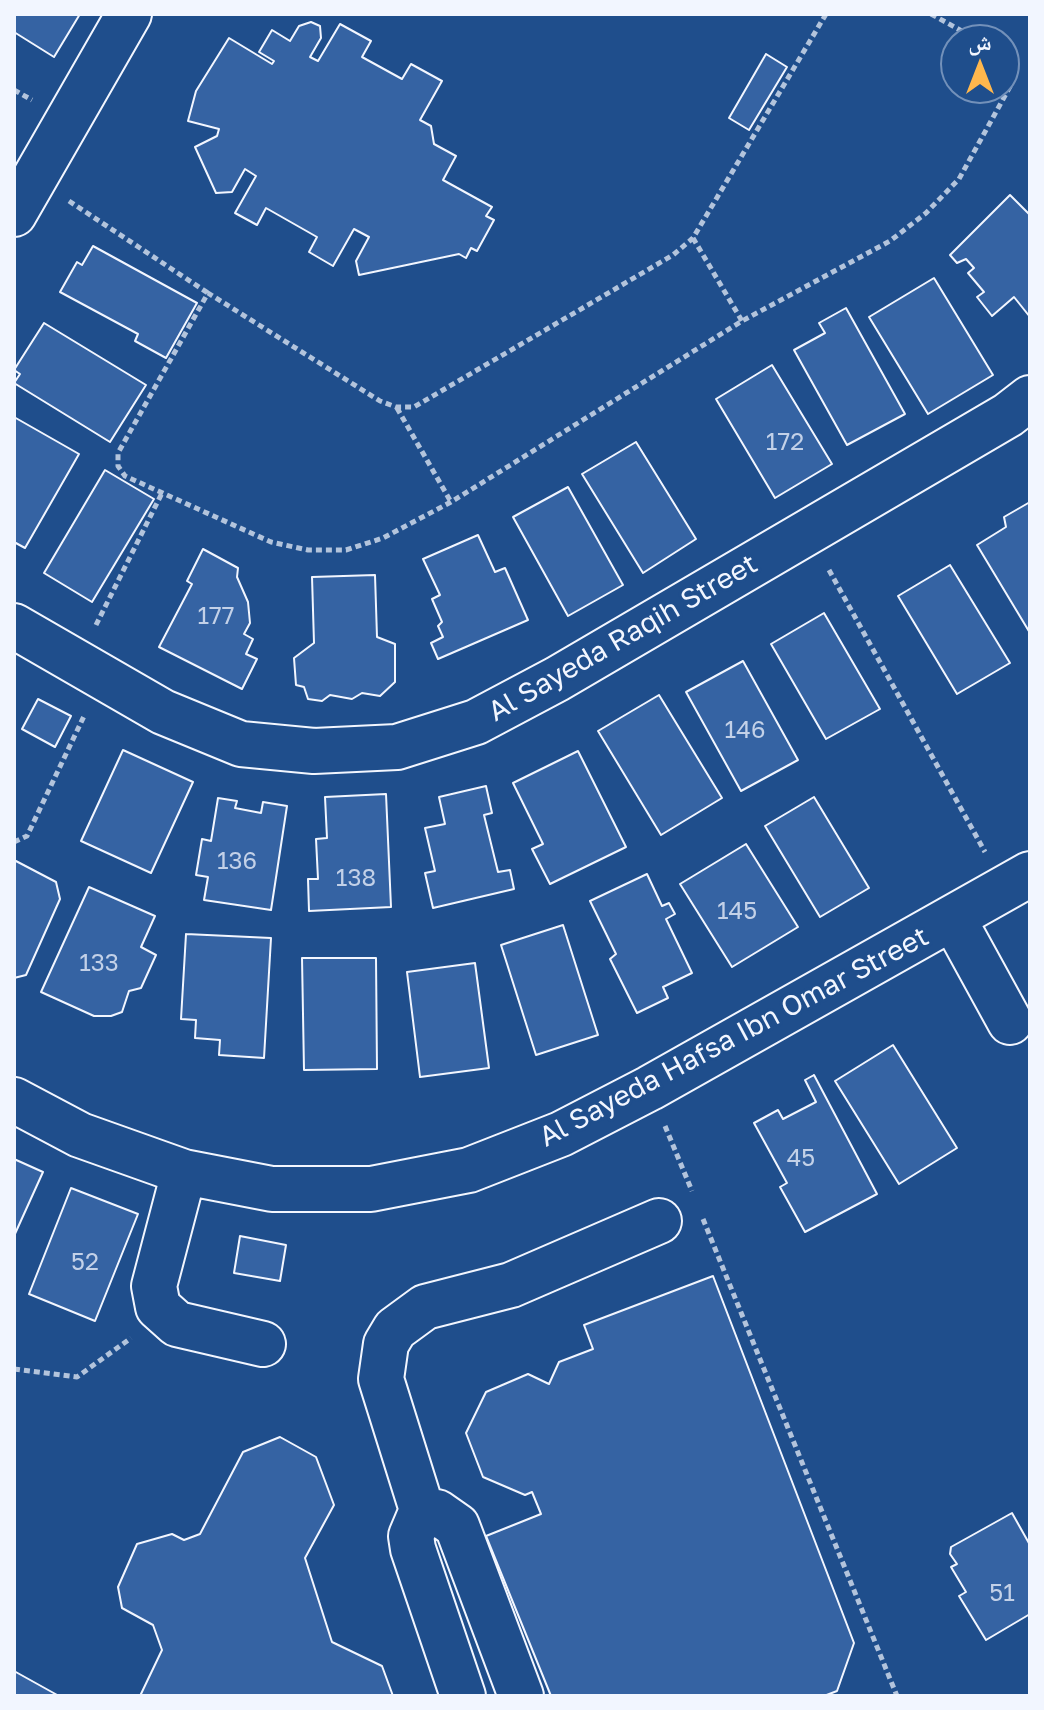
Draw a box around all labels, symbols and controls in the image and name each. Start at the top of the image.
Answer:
north arrow [940,24,1020,104]
text: ش [968,28,992,55]
house number: 172 [766,428,804,456]
street label: Al Sayeda Raqih Street [482,547,764,729]
house number: 177 [197,602,235,630]
house number: 146 [725,716,765,744]
house number: 136 [217,847,257,875]
house number: 138 [336,864,376,892]
house number: 145 [717,897,757,925]
street label: Al Sayeda Hafsa Ibn Omar Street [534,920,934,1154]
house number: 133 [79,949,119,977]
house number: 45 [787,1144,815,1172]
house number: 52 [71,1248,99,1276]
house number: 51 [989,1579,1015,1607]

